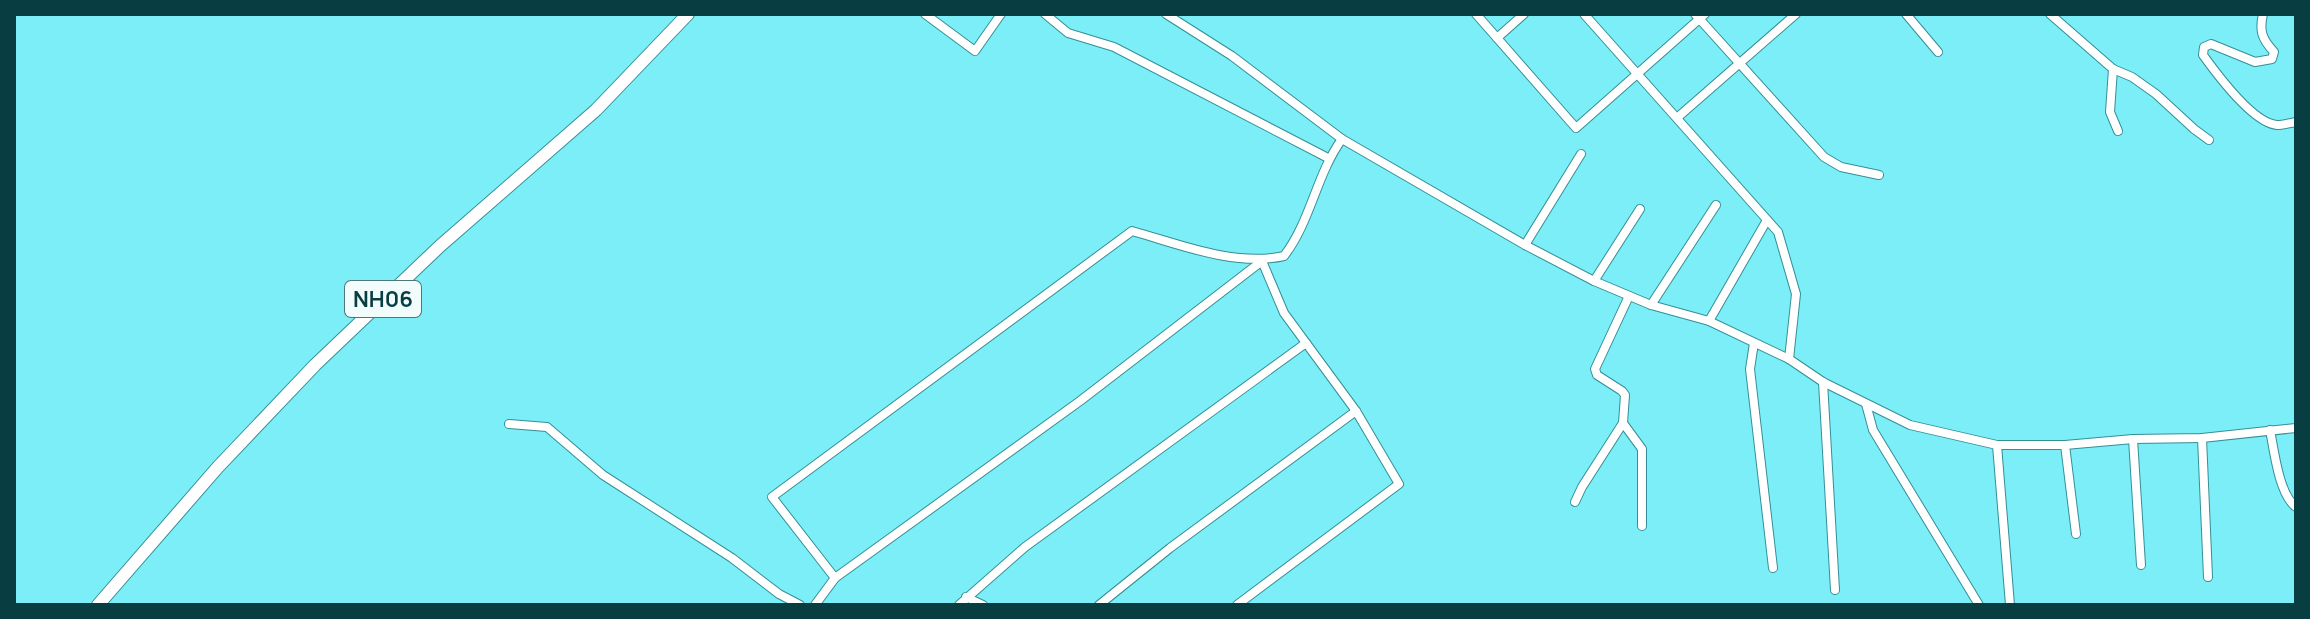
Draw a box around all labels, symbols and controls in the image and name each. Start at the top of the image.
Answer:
road number: NH06 [345,281,421,317]

